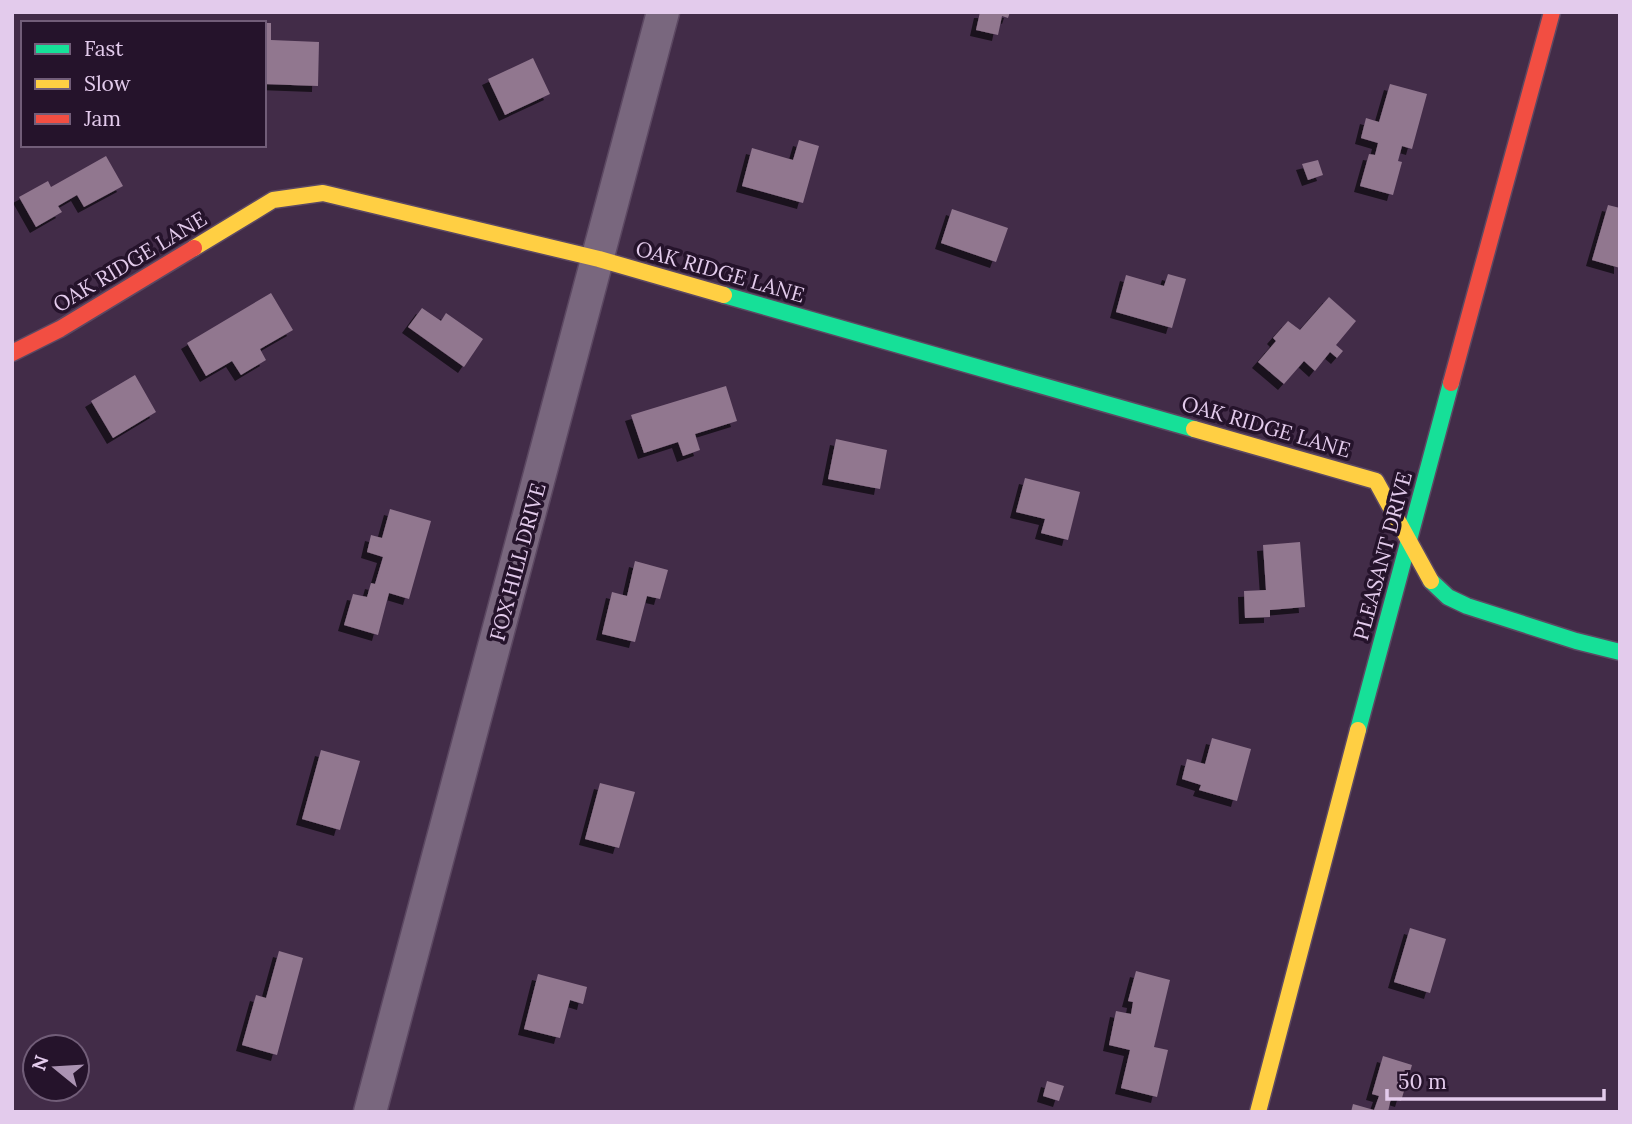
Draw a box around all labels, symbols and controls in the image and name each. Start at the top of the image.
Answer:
legend [21,21,266,147]
text: Fast [84,35,124,62]
text: Slow [84,70,131,97]
text: Jam [83,105,121,132]
street label: OAK RIDGE LANE [48,205,212,318]
street label: OAK RIDGE LANE [633,234,808,309]
street label: OAK RIDGE LANE [1179,389,1354,464]
street label: PLEASANT DRIVE [1347,469,1418,643]
street label: FOX HILL DRIVE [483,480,552,644]
north arrow [21,1033,91,1103]
text: N [26,1052,54,1073]
scale bar [1387,1058,1604,1102]
text: 50 m [1398,1068,1447,1095]

